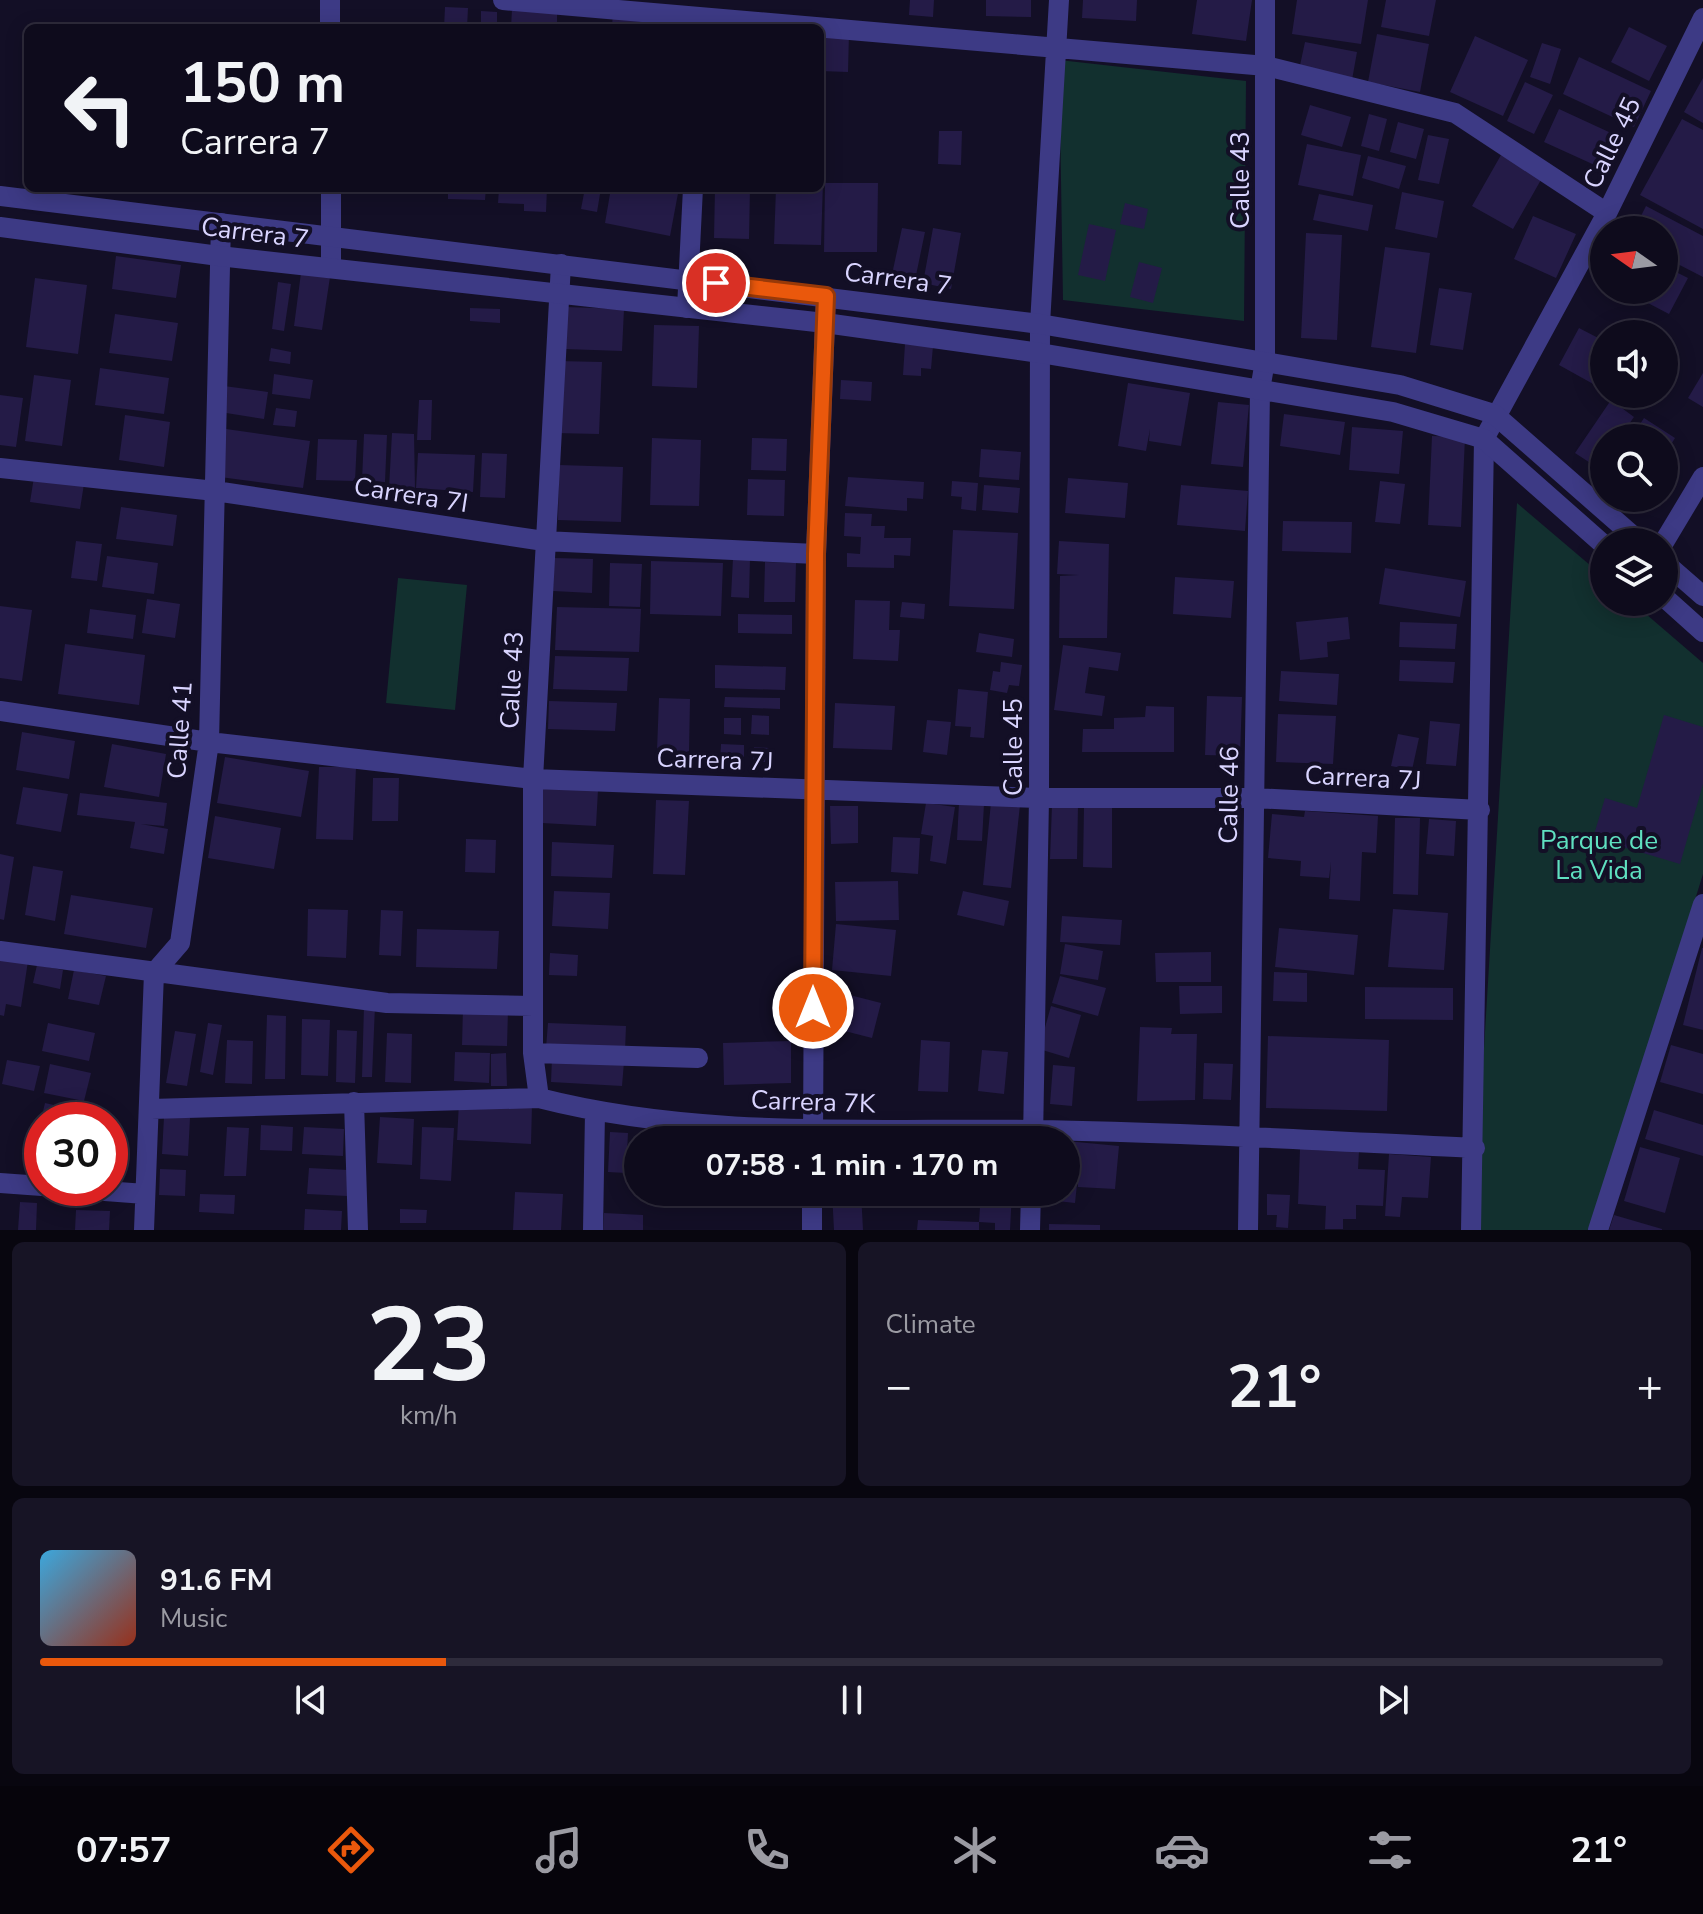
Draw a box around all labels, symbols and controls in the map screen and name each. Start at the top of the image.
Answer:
text: 150 m [180,45,345,122]
icon: left [48,56,152,160]
street label: Calle 45 [1575,91,1649,195]
text: Carrera 7 [180,118,330,167]
street label: Calle 43 [1223,131,1258,229]
street label: Carrera 7 [199,209,311,257]
north arrow [1590,216,1678,304]
map controls [1590,216,1678,616]
pin [682,249,750,317]
street label: Carrera 7 [842,254,954,304]
icon: arrive [694,261,738,305]
button: sound [1590,320,1678,408]
button: search [1590,424,1678,512]
street label: Carrera 7I [351,469,471,521]
button: layers [1590,528,1678,616]
street label: Calle 43 [492,630,532,730]
street label: Calle 41 [159,680,201,780]
street label: Calle 45 [996,698,1031,796]
street label: Carrera 7J [656,740,774,780]
street label: Calle 46 [1211,746,1247,844]
street label: Carrera 7J [1304,757,1422,799]
park label: Parque de La Vida [1540,823,1658,888]
position arrow [771,966,855,1050]
street label: Carrera 7K [750,1082,877,1122]
speed limit sign: 30 [24,1102,128,1206]
text: 07:58 · 1 min · 170 m [706,1145,998,1186]
text: 23 [366,1275,491,1417]
text: Climate [886,1307,976,1342]
text: 21° [1227,1346,1322,1428]
text: − [886,1357,912,1417]
text: + [1637,1357,1663,1417]
text: km/h [400,1398,457,1433]
text: 91.6 FM [160,1560,272,1601]
text: Music [160,1601,227,1636]
icon: previous [289,1678,333,1722]
icon: pause [830,1678,874,1722]
icon: next [1371,1678,1415,1722]
icon: directions [323,1822,379,1878]
icon: music [531,1822,587,1878]
icon: phone [739,1822,795,1878]
icon: climate [947,1822,1003,1878]
icon: car [1154,1822,1210,1878]
icon: filters [1362,1822,1418,1878]
text: 07:57 [76,1826,171,1875]
text: 21° [1570,1826,1627,1875]

